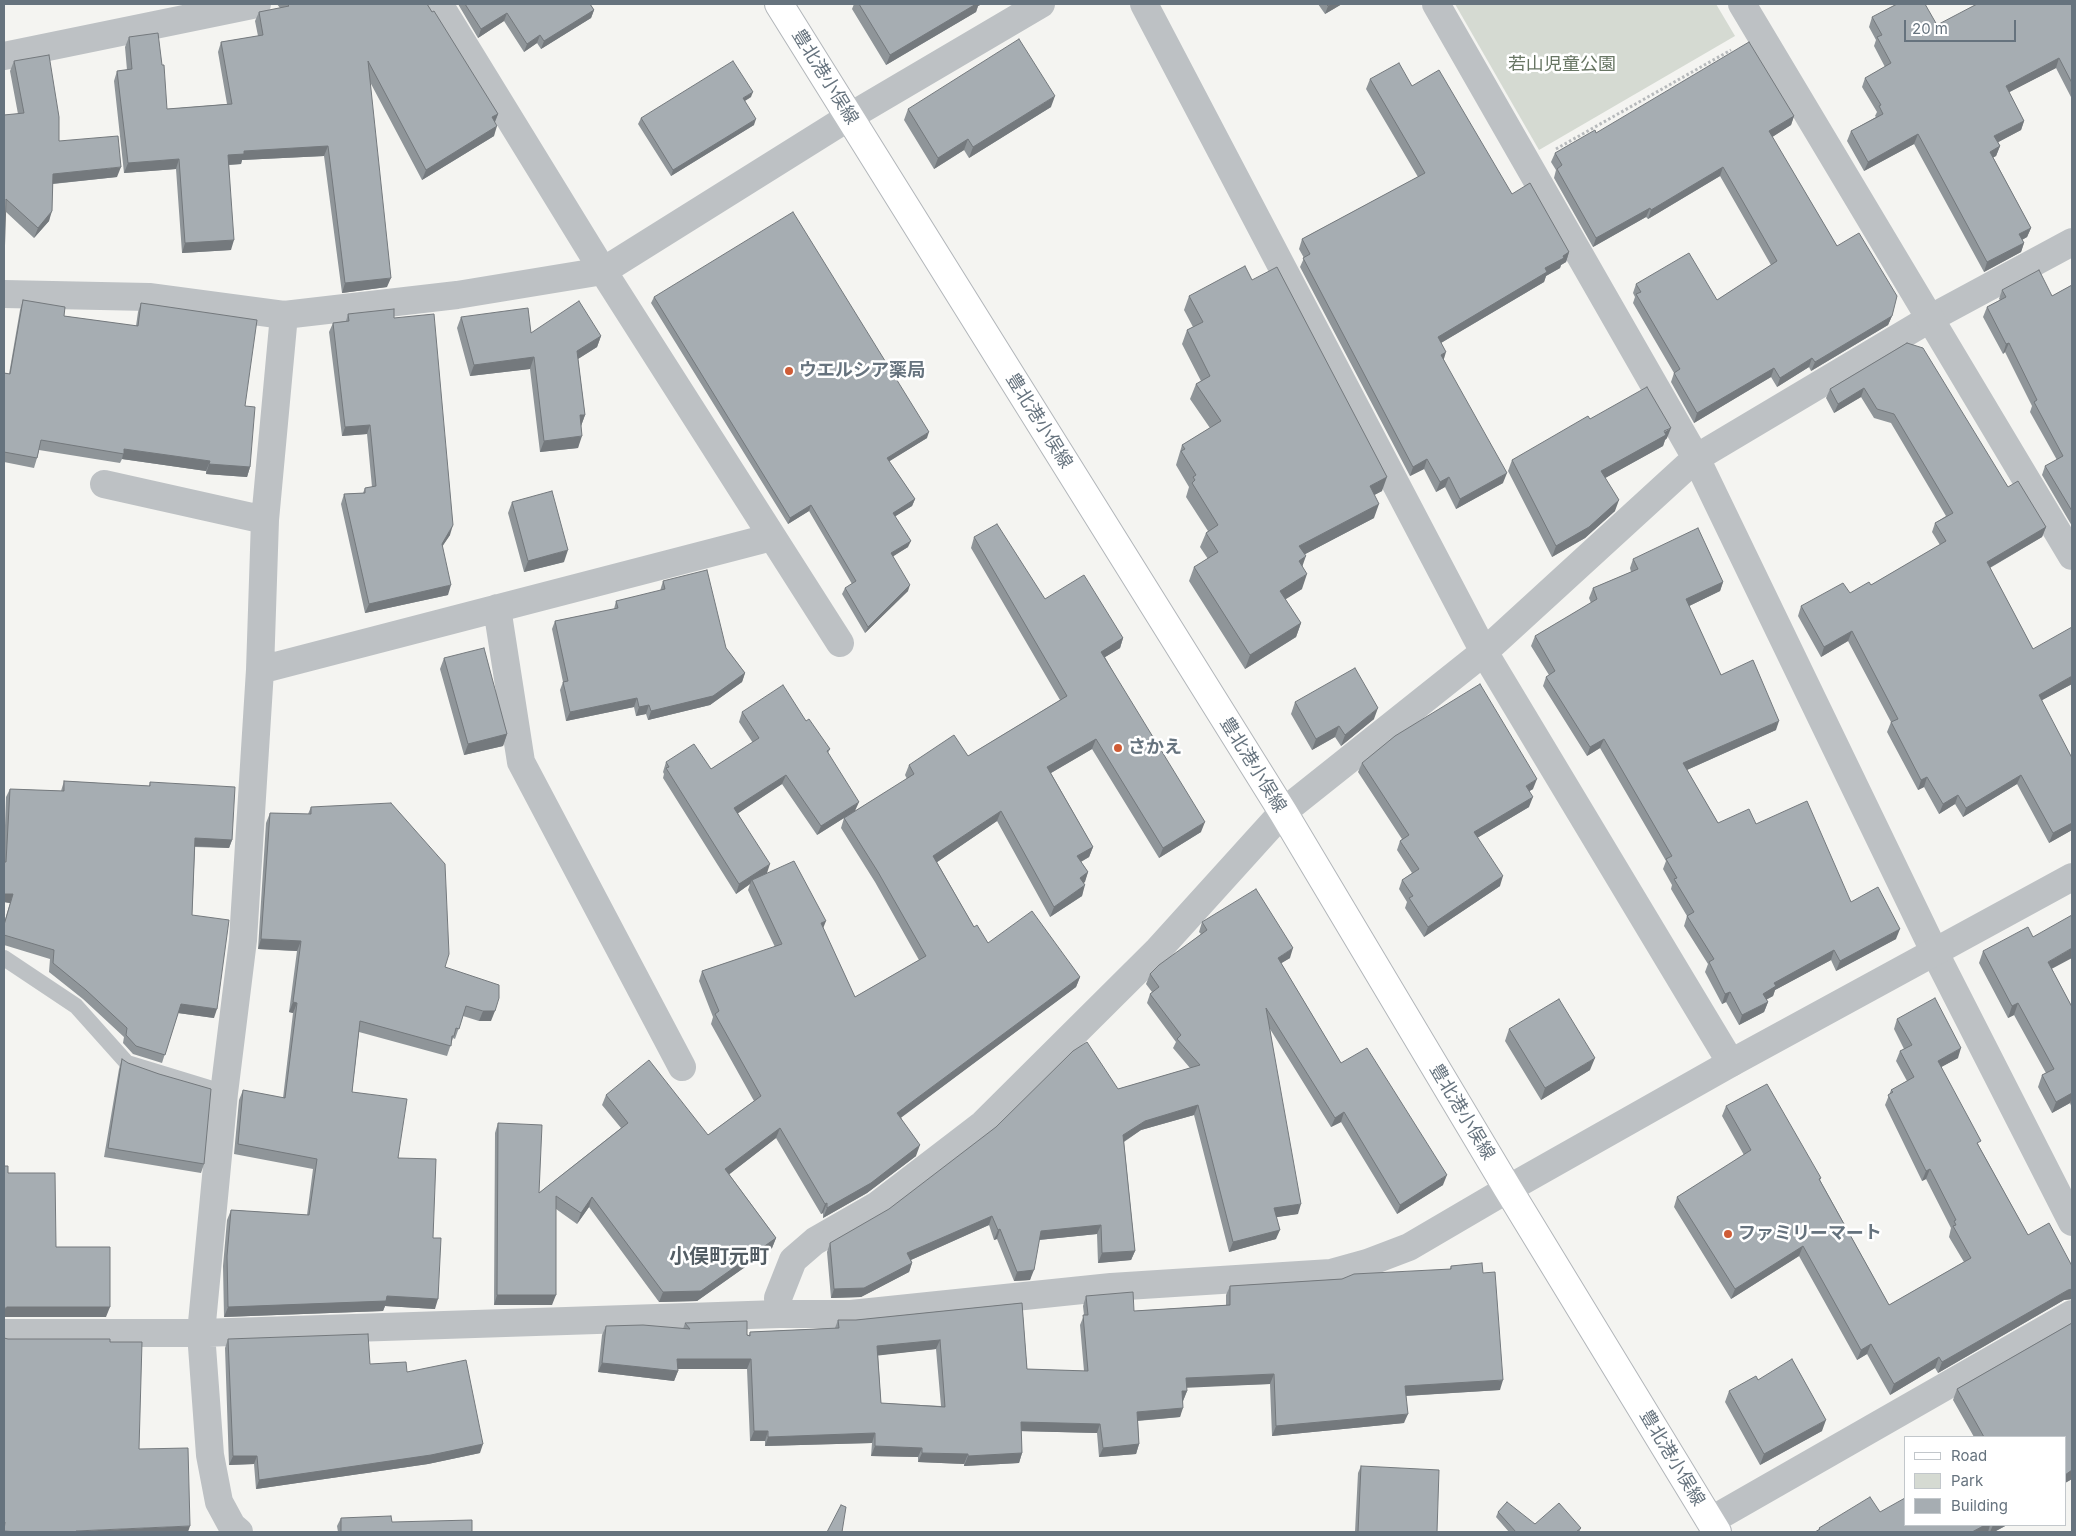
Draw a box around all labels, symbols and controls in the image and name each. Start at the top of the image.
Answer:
scale bar [1906,10,2018,42]
text: 20 m [1912,19,1948,38]
street label: 豊北港小俣線 [787,25,863,129]
park label: 若山児童公園 [1508,54,1616,76]
place label: ウエルシア薬局 [799,360,925,382]
marker: ウエルシア薬局 [783,365,795,377]
street label: 豊北港小俣線 [1001,369,1077,473]
street label: 豊北港小俣線 [1215,713,1291,817]
place label: さかえ [1128,737,1182,759]
marker: さかえ [1112,742,1124,754]
street label: 豊北港小俣線 [1425,1060,1499,1164]
place label: ファミリーマート [1738,1223,1882,1245]
marker: ファミリーマート [1722,1228,1734,1240]
district label: 小俣町元町 [669,1245,769,1269]
street label: 豊北港小俣線 [1635,1406,1709,1510]
legend [1904,1436,2066,1526]
text: Road [1951,1446,1987,1465]
text: Park [1951,1471,1983,1490]
text: Building [1951,1496,2008,1515]

